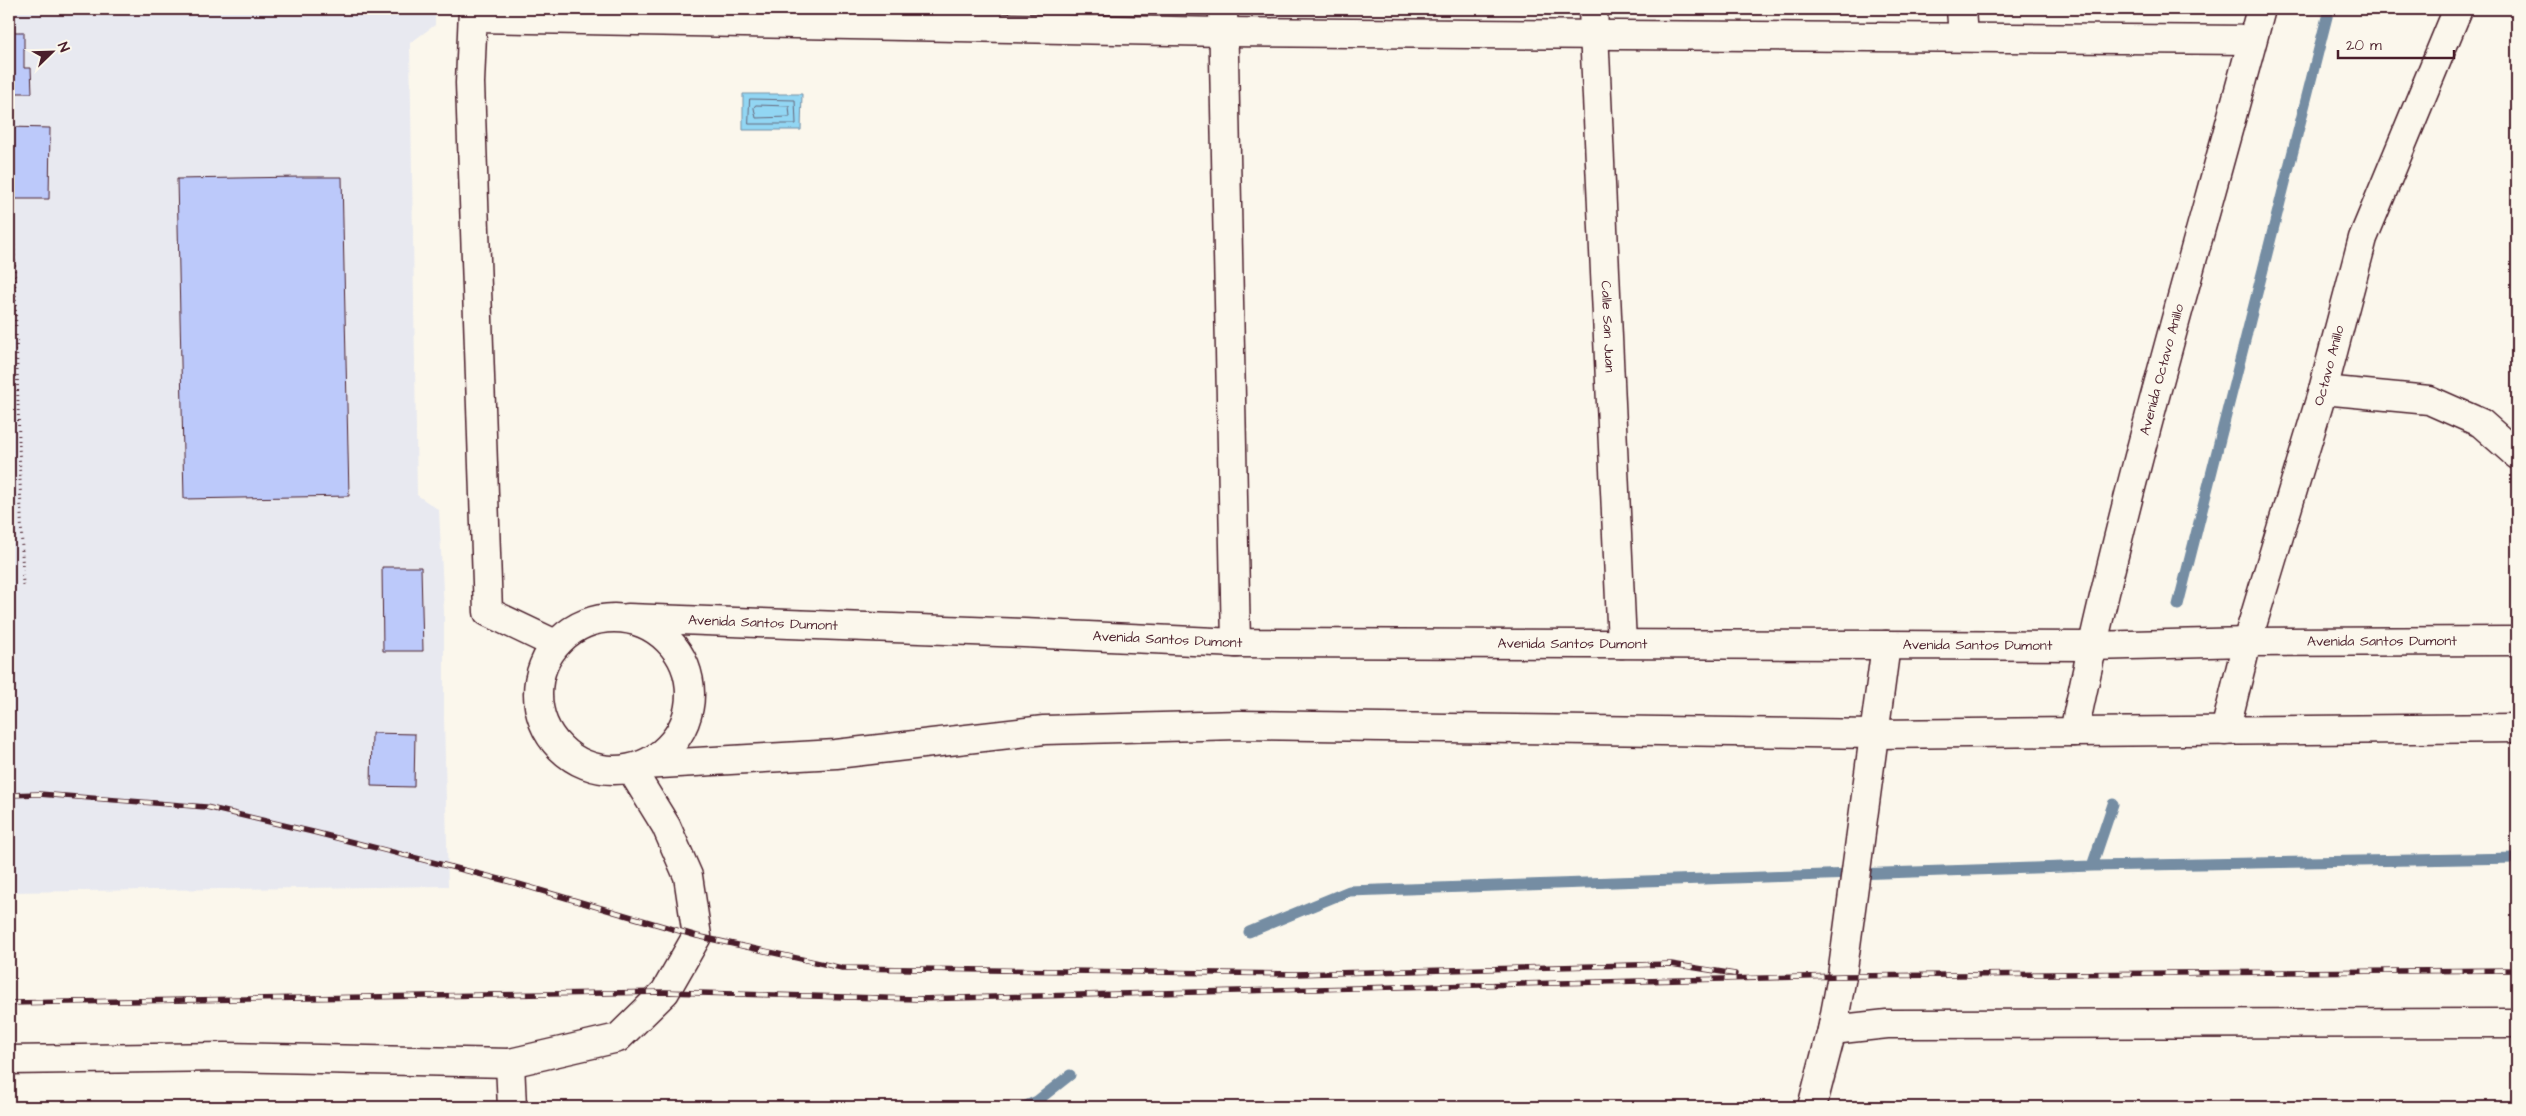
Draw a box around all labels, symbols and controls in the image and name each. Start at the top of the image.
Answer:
north arrow [28,28,78,78]
scale bar [2338,28,2455,60]
text: 20 m [2346,35,2382,56]
text: N [52,39,74,55]
street label: Calle San Juan [1595,280,1620,373]
street label: Avenida Octavo Anillo [2135,302,2190,437]
street label: Octavo Anillo [2309,323,2350,408]
street label: Avenida Santos Dumont [688,610,838,636]
street label: Avenida Santos Dumont [1092,626,1243,653]
street label: Avenida Santos Dumont [2307,631,2457,652]
street label: Avenida Santos Dumont [1498,634,1648,654]
street label: Avenida Santos Dumont [1903,635,2053,656]

